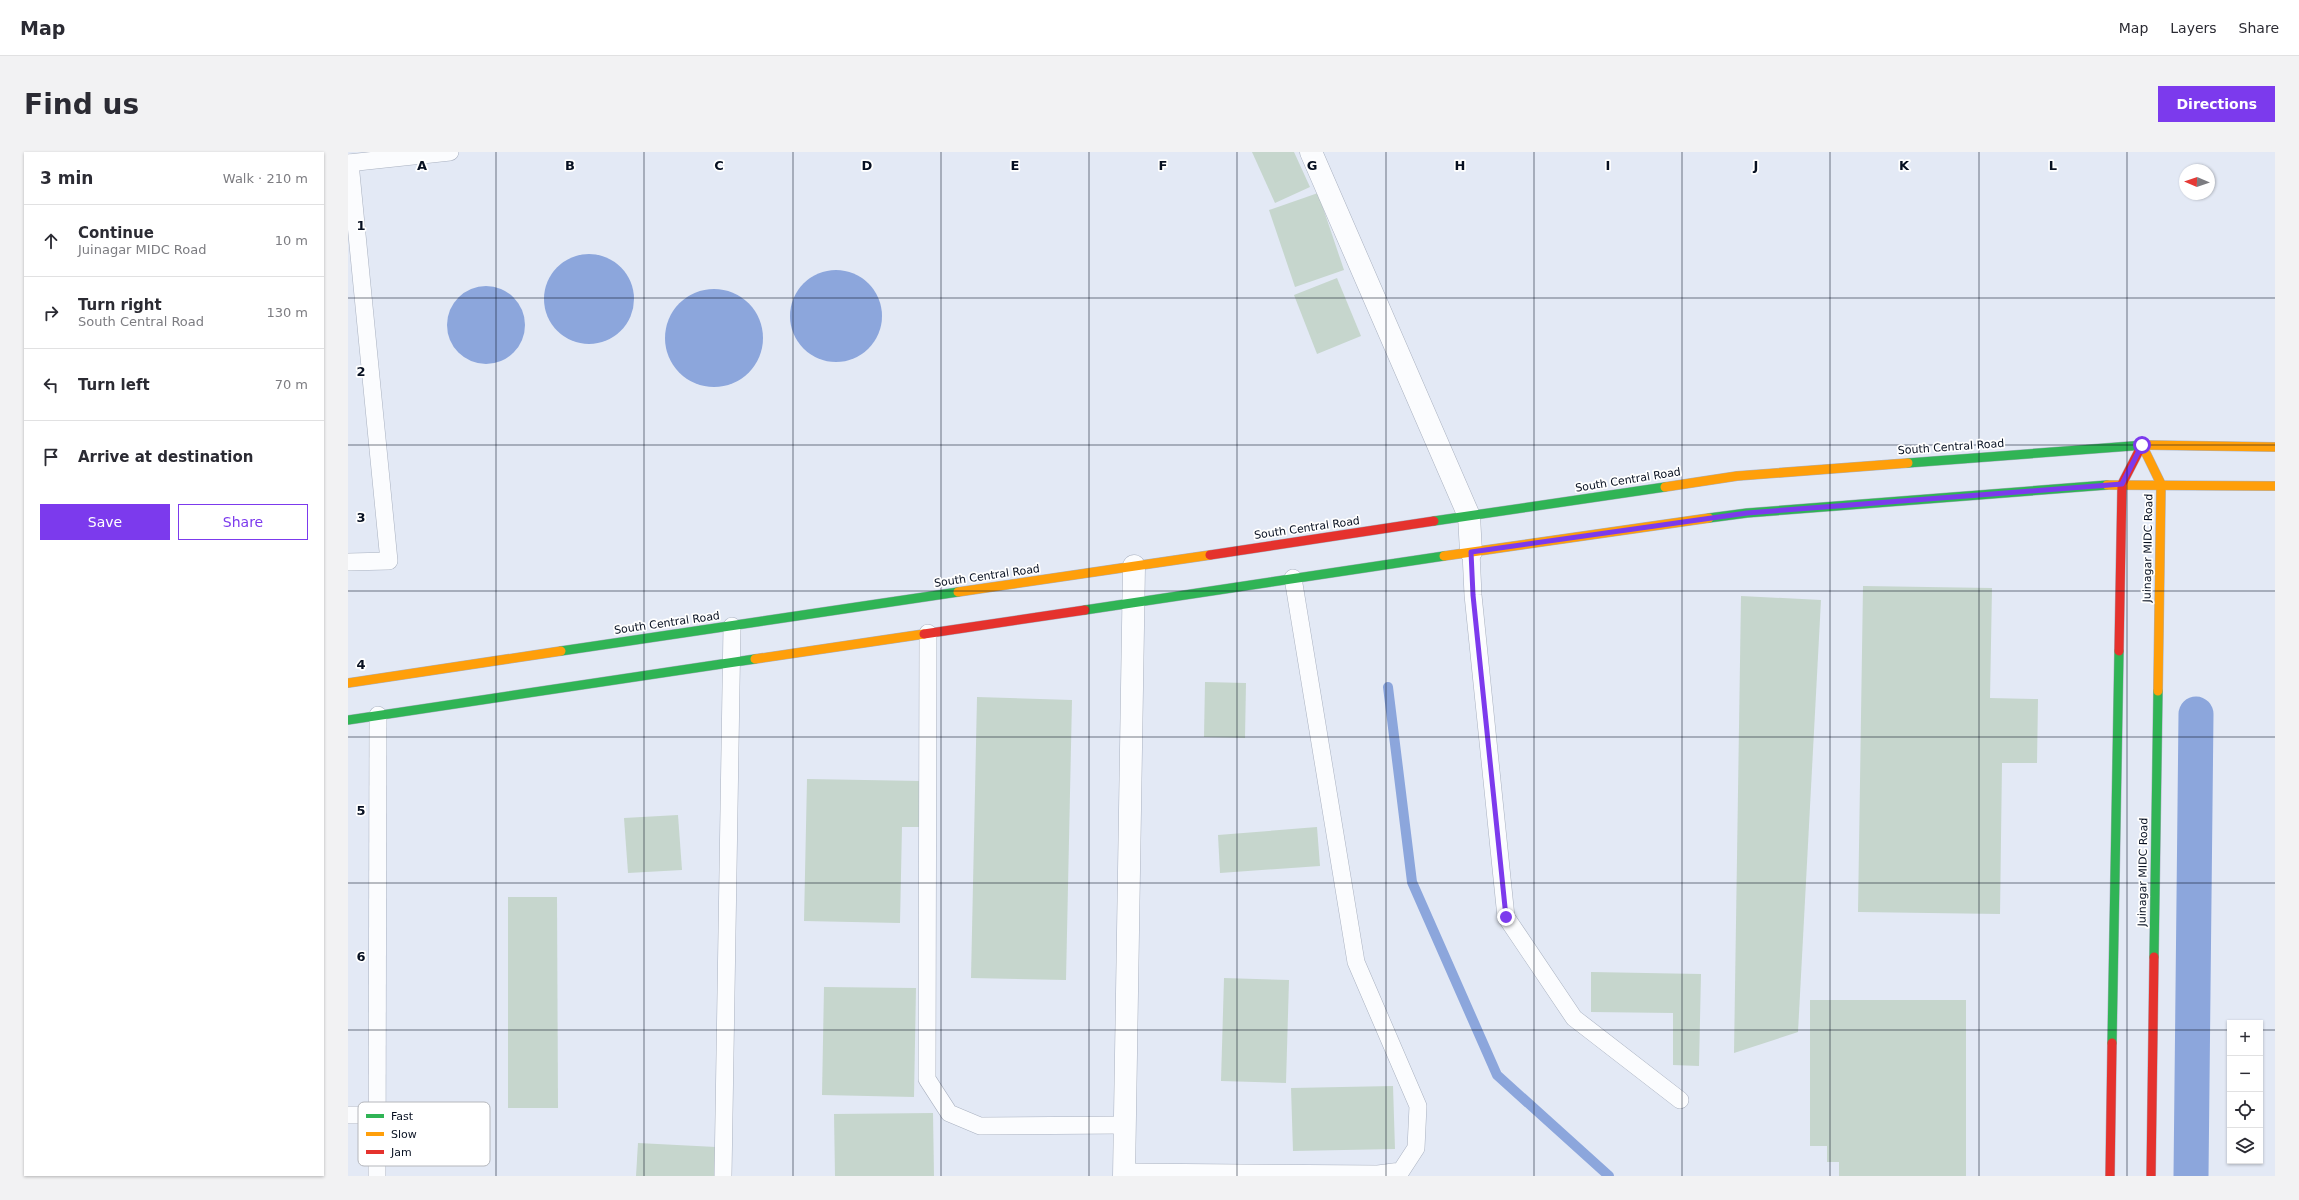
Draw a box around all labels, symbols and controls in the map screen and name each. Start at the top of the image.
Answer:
text: Map [20,17,65,39]
text: Map [2119,20,2148,36]
text: Layers [2170,20,2217,36]
text: Share [2239,20,2279,36]
button: Directions [2158,86,2275,122]
text: Find us [24,88,139,121]
text: A [417,158,427,173]
text: B [565,158,575,173]
text: C [714,158,724,173]
text: D [862,158,873,173]
text: E [1011,158,1019,173]
text: F [1159,158,1167,173]
text: G [1307,158,1317,173]
text: H [1455,158,1465,173]
text: I [1606,158,1610,173]
text: J [1753,158,1758,173]
text: K [1899,158,1910,173]
text: L [2049,158,2057,173]
north arrow [2179,164,2215,200]
text: 3 min [40,168,93,188]
text: Walk · 210 m [223,171,308,186]
text: 1 [356,218,366,233]
text: Continue [78,224,154,242]
icon: ahead [40,230,62,252]
text: 10 m [275,233,308,248]
text: Juinagar MIDC Road [78,242,206,257]
text: Turn right [78,296,162,314]
icon: right [40,302,62,324]
text: 130 m [266,305,308,320]
text: South Central Road [78,314,204,329]
text: 2 [356,364,366,379]
icon: left [40,374,62,396]
text: Turn left [78,376,150,394]
text: 70 m [275,377,308,392]
route start [2133,436,2151,454]
street label: South Central Road [1897,437,2005,457]
icon: arrive [40,446,62,468]
text: Arrive at destination [78,448,253,466]
street label: South Central Road [1574,465,1682,495]
street label: Juinagar MIDC Road [2141,494,2155,603]
button: Save [40,504,170,540]
button: Share [178,504,308,540]
text: 3 [356,510,366,525]
street label: South Central Road [1253,514,1361,542]
street label: South Central Road [933,562,1041,590]
street label: South Central Road [613,609,721,637]
text: 4 [356,657,366,672]
text: 5 [356,803,366,818]
street label: Juinagar MIDC Road [2136,818,2150,927]
route end [1497,908,1515,926]
text: 6 [356,949,366,964]
map controls [2227,1020,2263,1164]
button: + [2227,1020,2263,1056]
button: − [2227,1056,2263,1092]
button: locate [2227,1092,2263,1128]
legend [358,1102,490,1166]
text: Fast [391,1110,414,1123]
text: Slow [391,1128,417,1141]
button: layers [2227,1128,2263,1164]
text: Jam [390,1146,412,1159]

